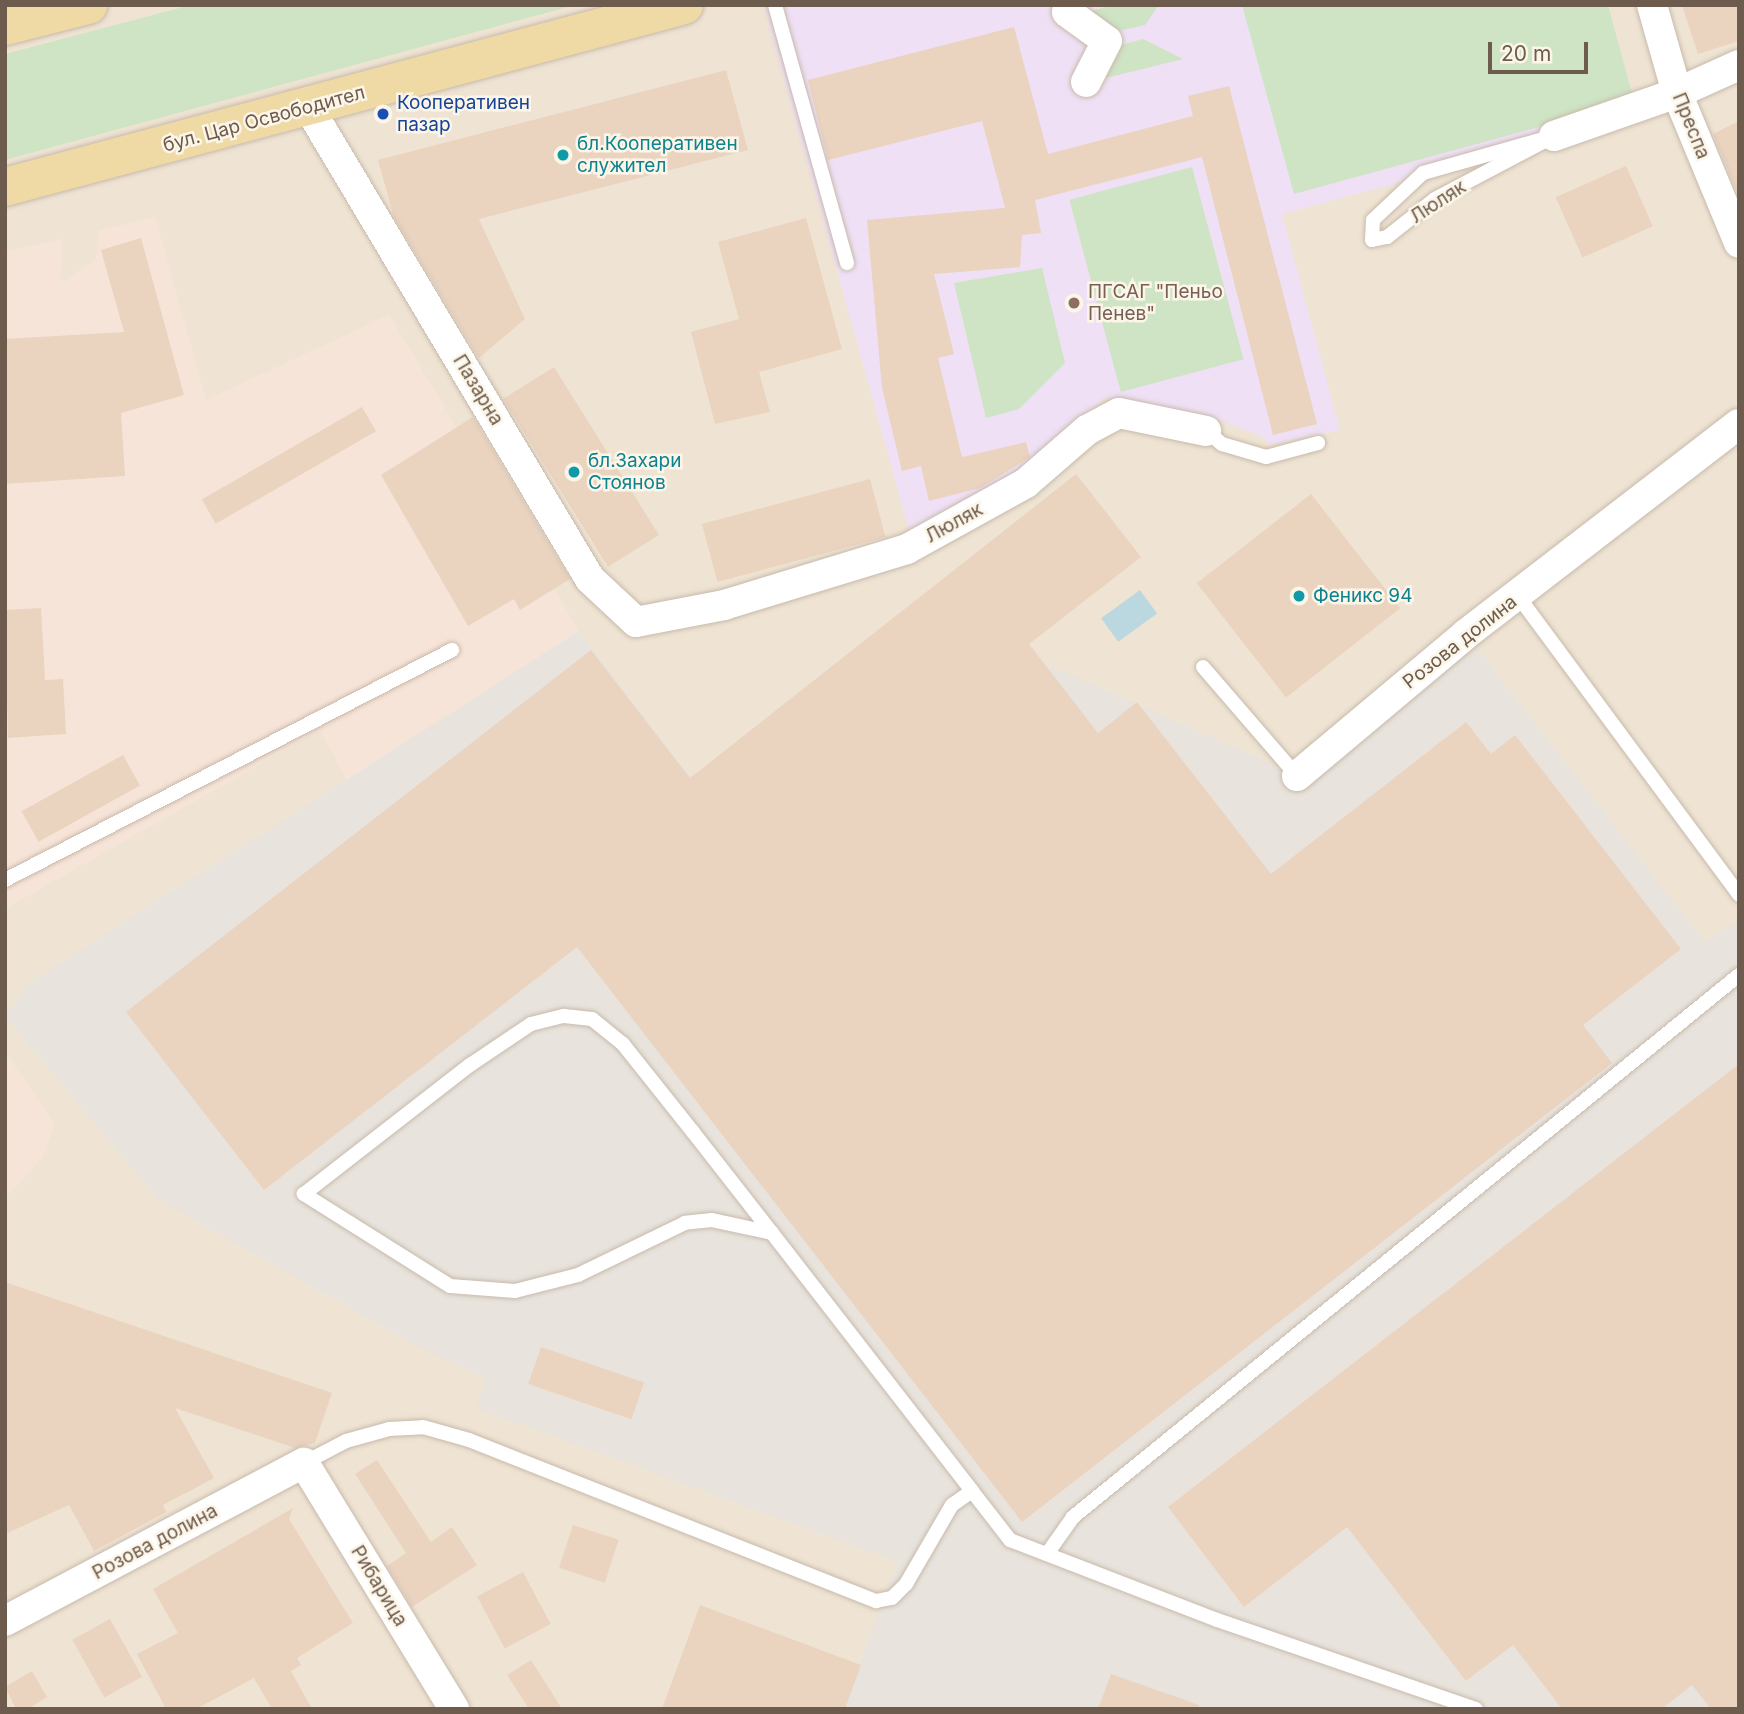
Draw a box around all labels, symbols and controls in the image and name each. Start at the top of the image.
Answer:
scale bar [1492,28,1592,72]
text: 20 m [1501,41,1551,66]
street label: бул. Цар Освободител [161,81,367,157]
street label: Преспа [1667,89,1715,163]
place label: Кооперативен пазар [397,92,530,136]
marker: Кооперативен пазар [375,106,391,122]
place label: бл.Кооперативен служител [577,133,738,177]
marker: бл.Кооперативен служител [555,147,571,163]
street label: Люляк [1406,176,1470,228]
place label: ПГСАГ "Пеньо Пенев" [1088,281,1223,325]
marker: ПГСАГ "Пеньо Пенев" [1066,295,1082,311]
street label: Пазарна [448,351,508,429]
place label: бл.Захари Стоянов [588,450,681,494]
marker: бл.Захари Стоянов [566,464,582,480]
street label: Люляк [921,498,987,548]
place label: Феникс 94 [1313,585,1412,607]
marker: Феникс 94 [1291,588,1307,604]
street label: Розова долина [1398,590,1522,694]
street label: Розова долина [89,1499,221,1585]
street label: Рибарица [346,1541,412,1631]

